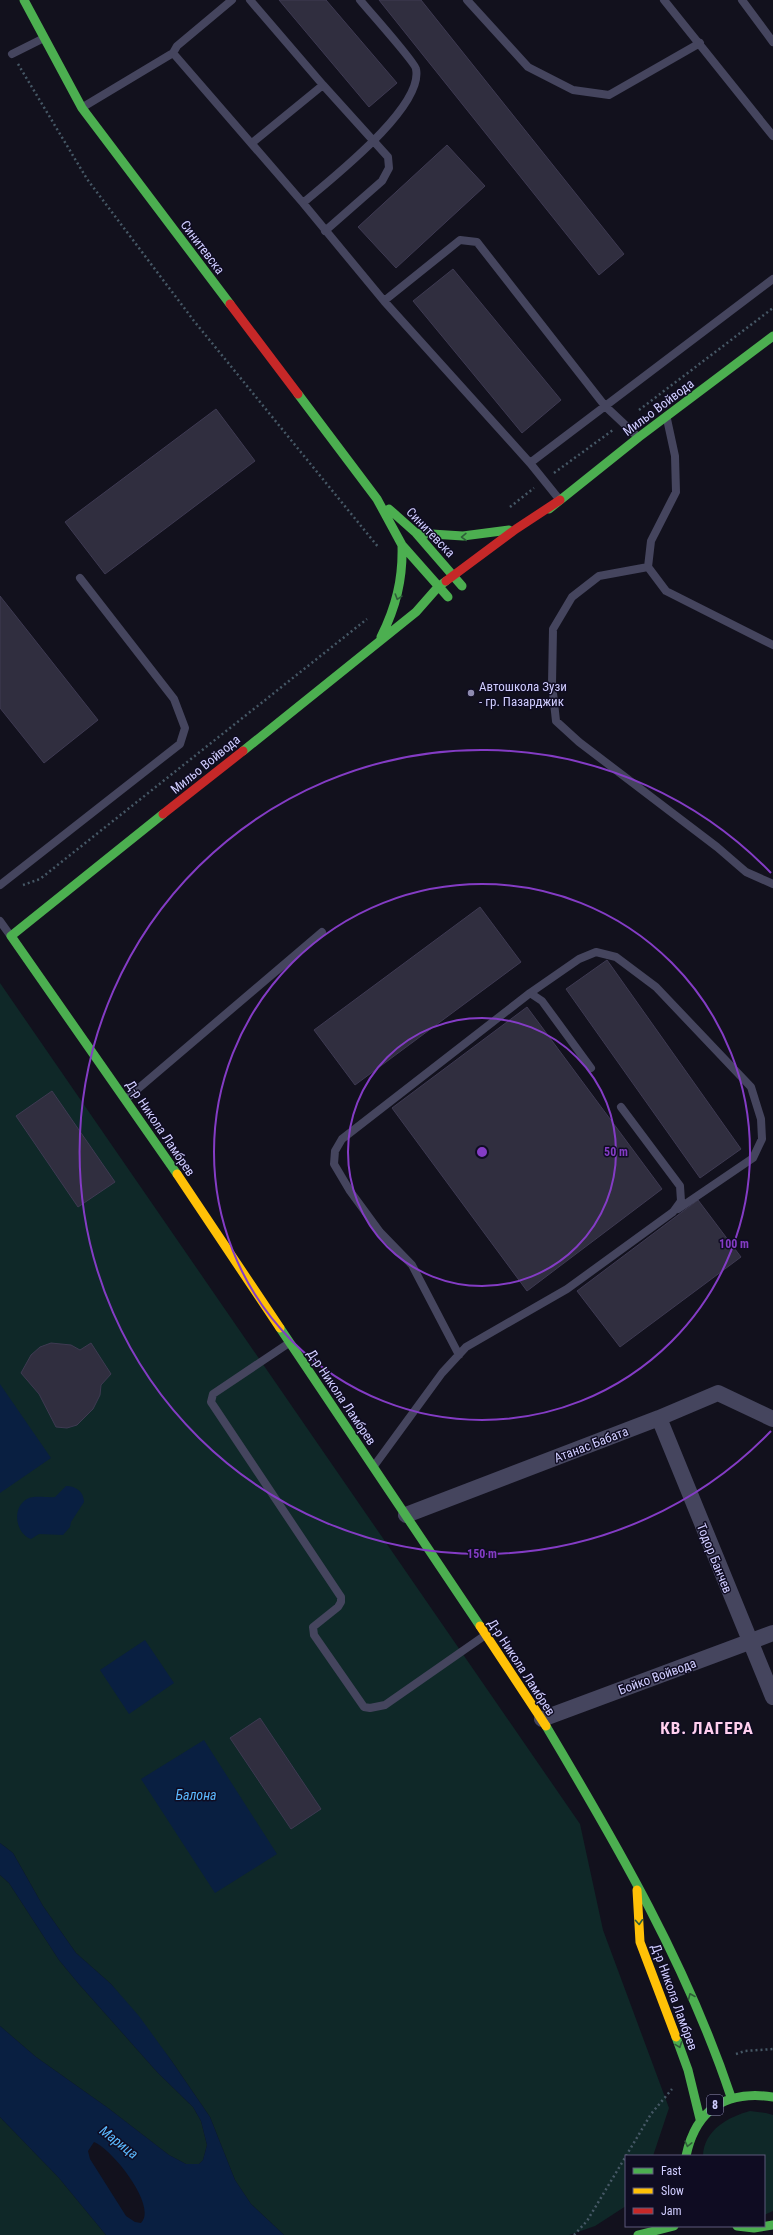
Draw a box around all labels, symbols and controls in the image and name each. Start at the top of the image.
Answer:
street label: Синитевска [178,217,228,277]
street label: Мильо Войвода [620,376,697,439]
street label: Синитевска [403,504,458,560]
one-way arrow [461,533,467,541]
one-way arrow [394,594,403,601]
place label: Автошкола Зузи - гр. Пазарджик [479,679,567,709]
marker: Автошкола Зузи - гр. Пазарджик [466,688,476,698]
street label: Мильо Войвода [168,732,243,797]
street label: Д-р Никола Ламбрев [123,1078,198,1179]
centre of rings [475,1145,489,1159]
text: 50 m [604,1145,628,1159]
text: 100 m [719,1237,749,1251]
street label: Д-р Никола Ламбрев [304,1347,379,1448]
street label: Атанас Бабата [552,1423,630,1465]
street label: Тодор Банчев [694,1521,735,1595]
text: 150 m [467,1547,497,1561]
street label: Д-р Никола Ламбрев [485,1616,558,1718]
street label: Бойко Войвода [616,1655,698,1698]
district label: КВ. ЛАГЕРА [660,1718,754,1738]
water label: Балона [175,1787,217,1803]
one-way arrow [634,1919,643,1925]
street label: Д-р Никола Ламбрев [648,1942,701,2052]
one-way arrow [688,1992,696,2000]
one-way arrow [674,2042,682,2049]
road number: 8 [707,2095,723,2115]
water label: Марица [97,2122,141,2162]
one-way arrow [684,2140,693,2147]
legend [625,2155,765,2227]
text: Fast [661,2164,682,2178]
text: Slow [661,2184,684,2198]
text: Jam [661,2204,682,2218]

